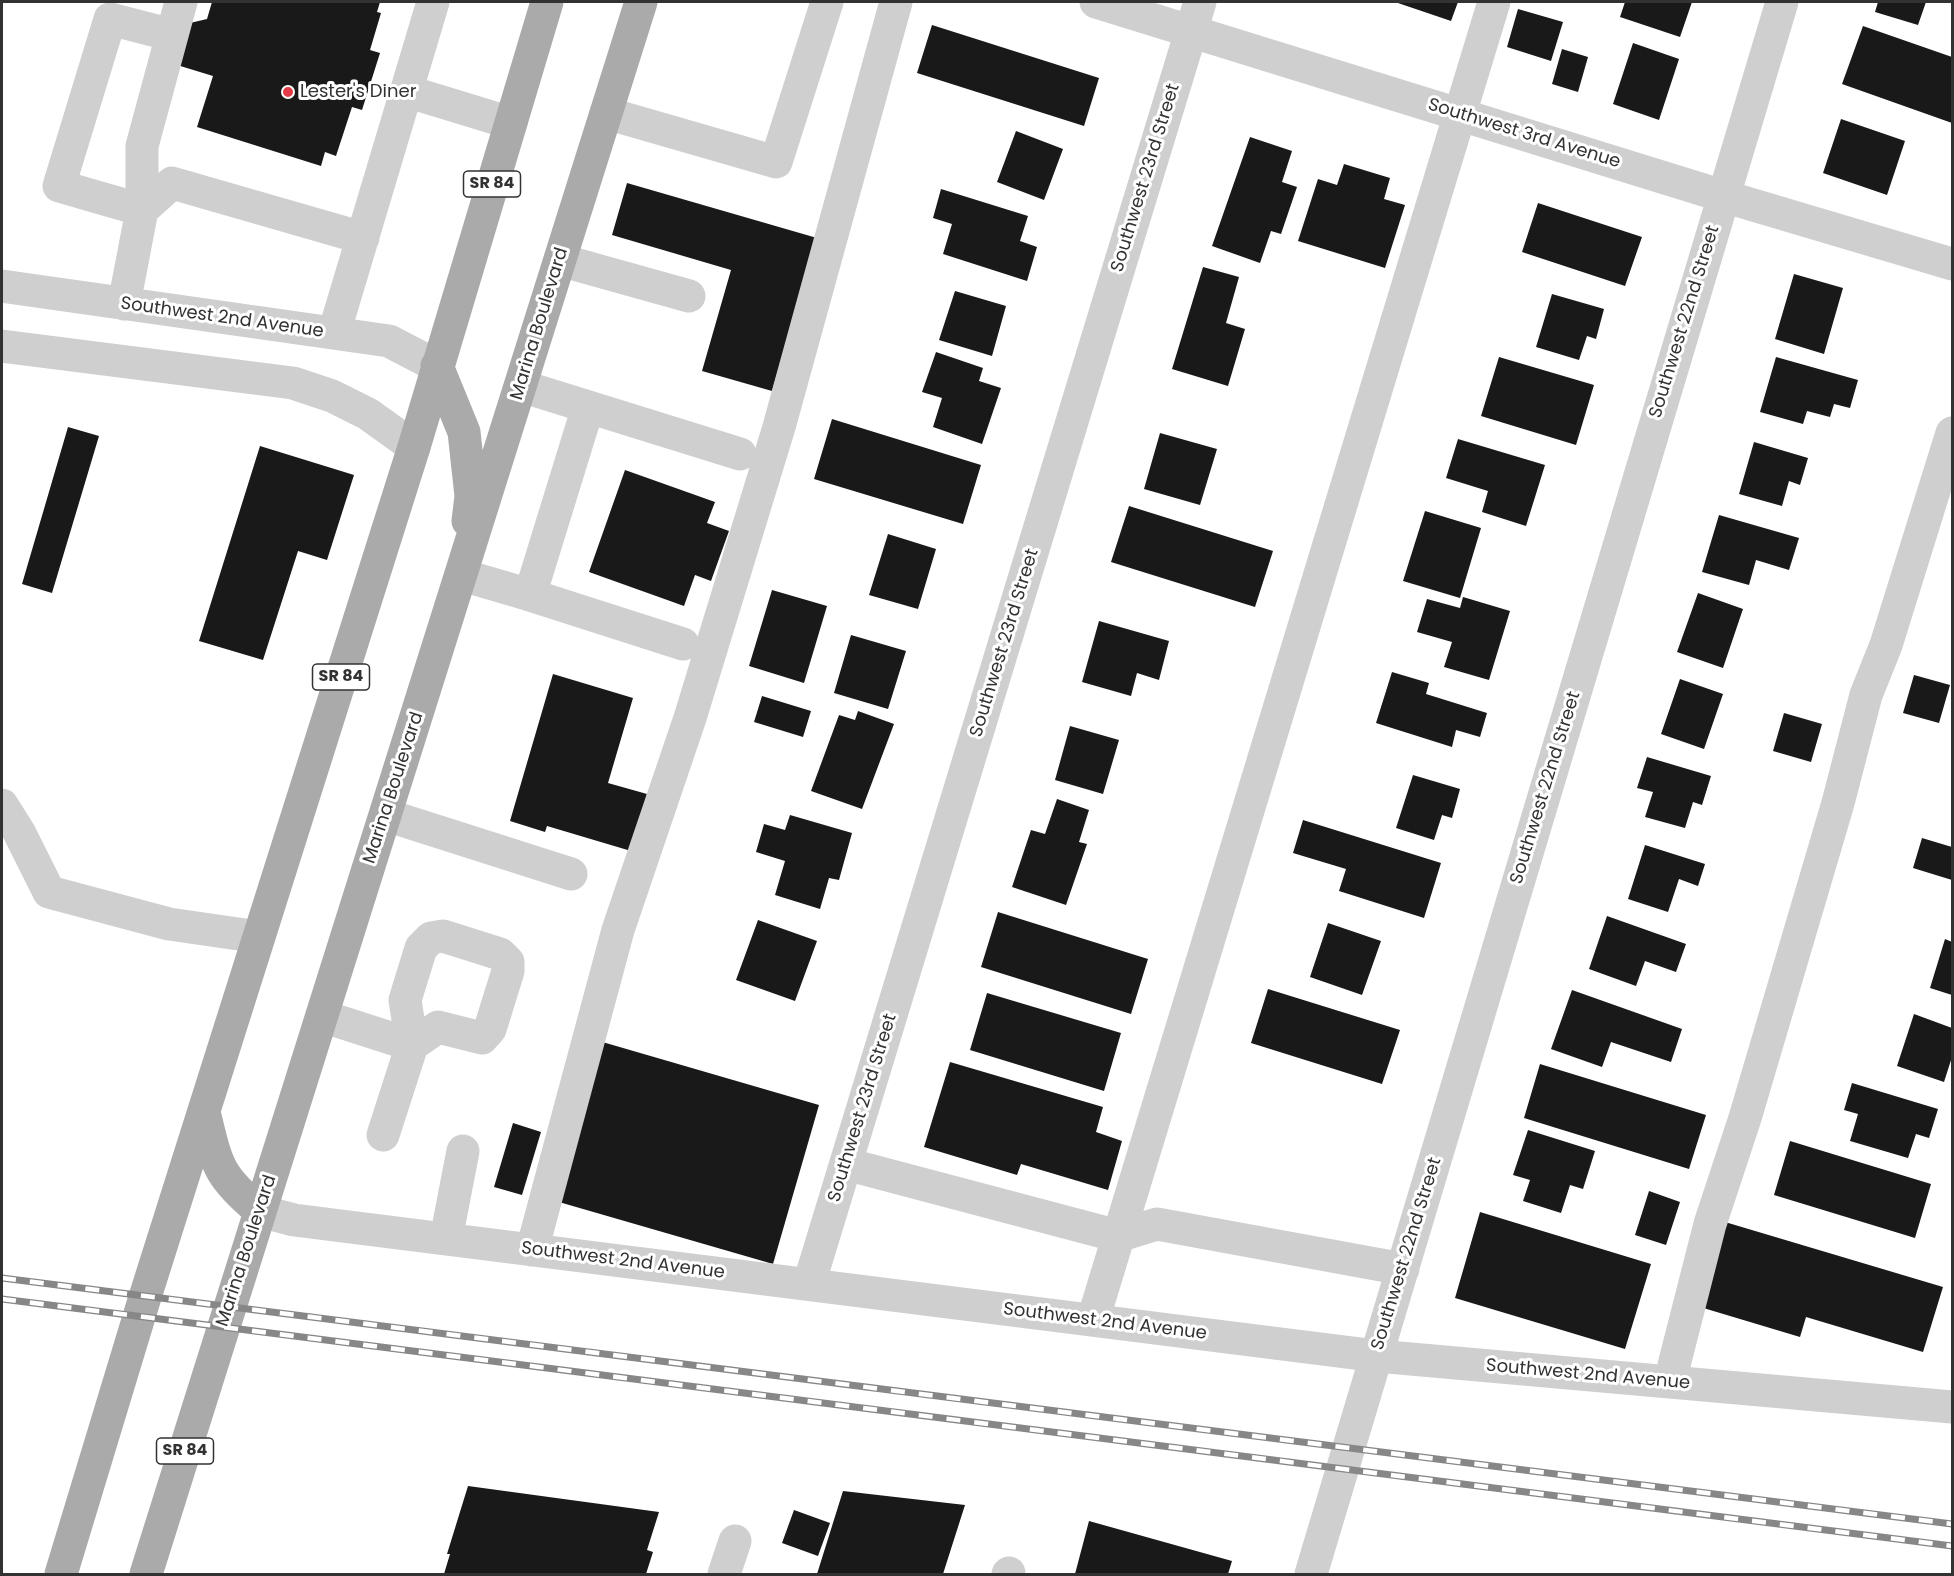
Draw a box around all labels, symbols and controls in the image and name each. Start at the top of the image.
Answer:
place label: Lester's Diner [300,81,416,103]
street label: Southwest 23rd Street [1107,81,1185,275]
marker: Lester's Diner [281,85,295,99]
street label: Southwest 3rd Avenue [1425,94,1623,174]
road number: SR 84 [464,171,520,197]
street label: Southwest 22nd Street [1645,223,1725,421]
street label: Marina Boulevard [507,245,573,403]
street label: Southwest 2nd Avenue [119,293,325,343]
street label: Southwest 23rd Street [966,546,1044,740]
road number: SR 84 [312,664,370,690]
street label: Southwest 22nd Street [1506,689,1586,887]
street label: Marina Boulevard [359,709,429,867]
street label: Southwest 23rd Street [824,1011,902,1205]
street label: Southwest 22nd Street [1367,1155,1447,1353]
street label: Marina Boulevard [212,1172,282,1330]
street label: Southwest 2nd Avenue [520,1238,726,1284]
street label: Southwest 2nd Avenue [1002,1299,1208,1345]
street label: Southwest 2nd Avenue [1485,1355,1691,1395]
road number: SR 84 [156,1438,213,1464]

